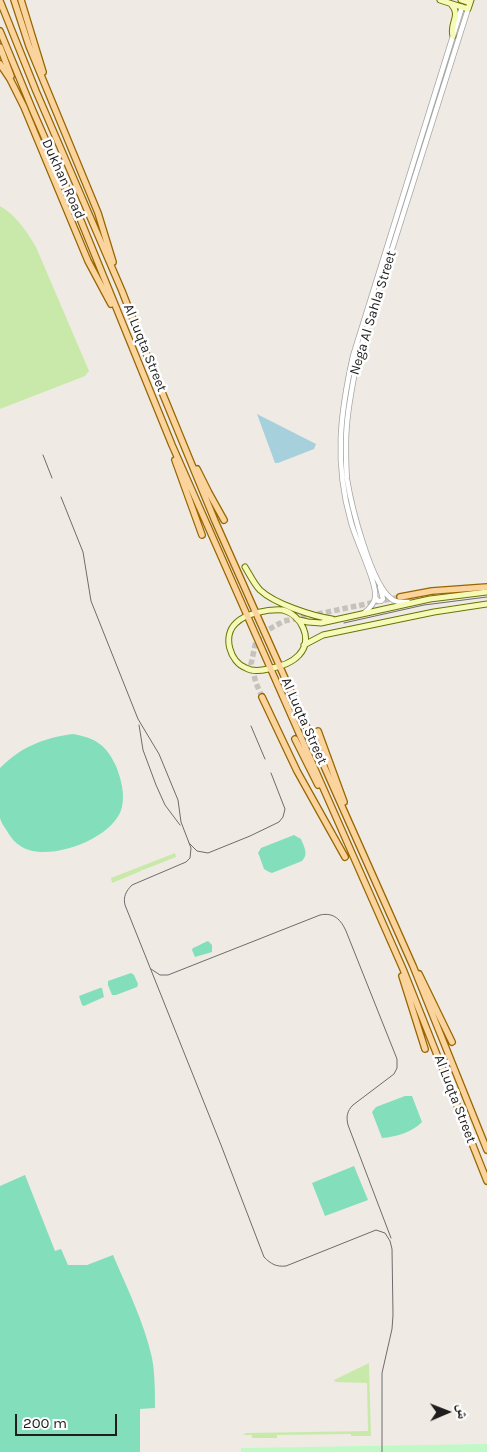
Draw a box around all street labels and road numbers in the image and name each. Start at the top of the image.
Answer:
street label: Dukhan Road [38,136,88,222]
street label: Nega Al Sahla Street [346,249,400,377]
street label: Al Luqta Street [120,302,170,394]
street label: Al Luqta Street [277,675,331,767]
street label: Al Luqta Street [430,1052,480,1146]

